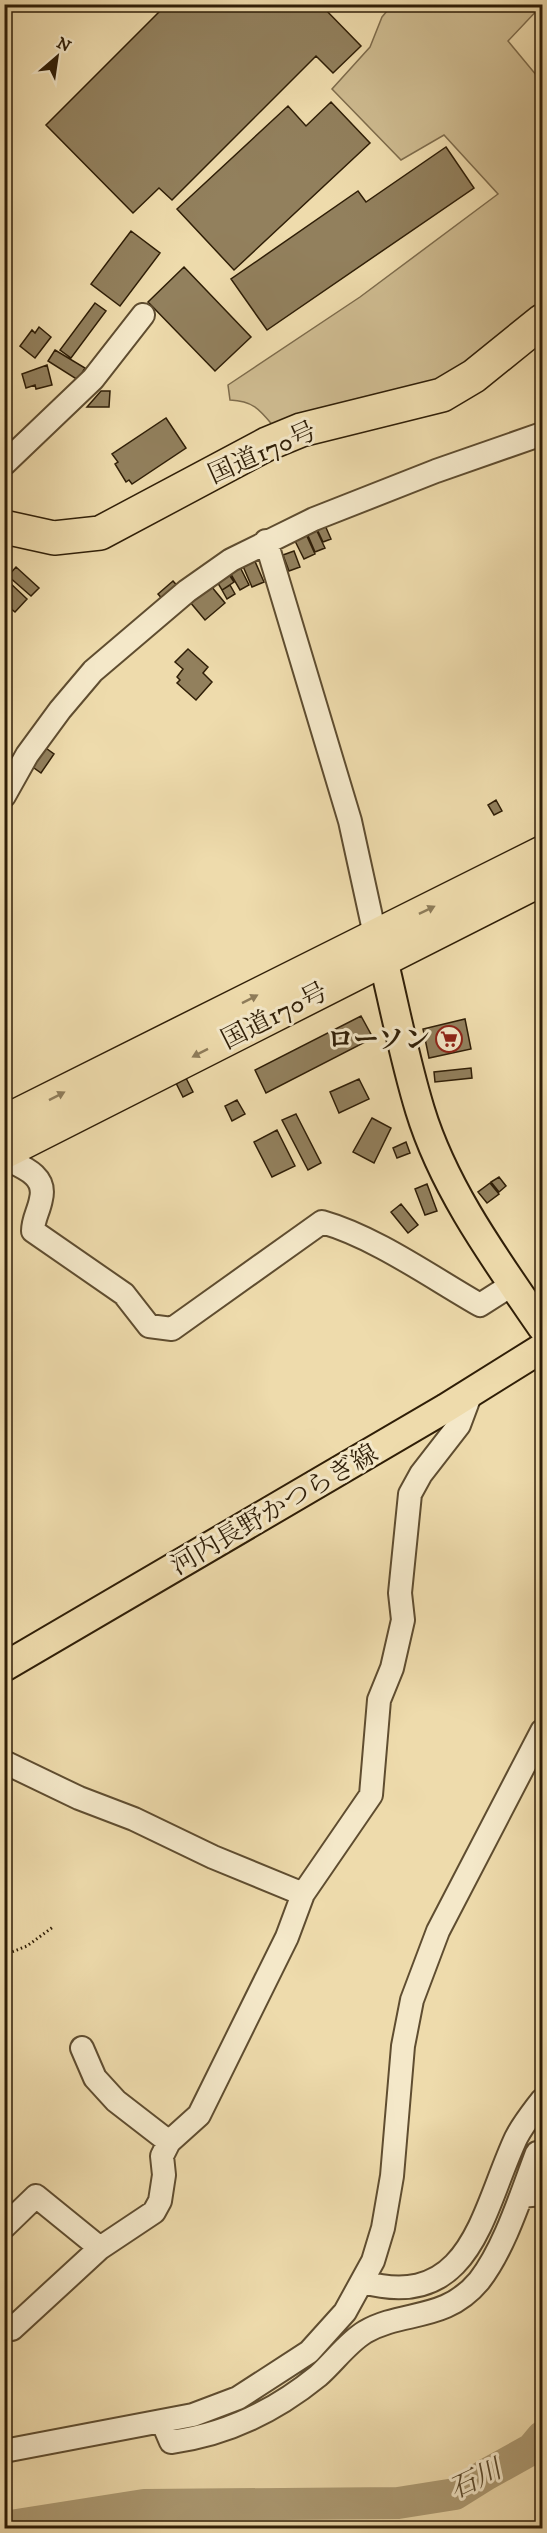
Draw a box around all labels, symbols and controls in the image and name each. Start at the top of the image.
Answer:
north arrow [27,27,87,87]
text: N [53,33,74,57]
street label: 国道170号 [203,415,322,492]
one-way arrow [418,905,436,915]
street label: 国道170号 [216,975,334,1057]
one-way arrow [241,994,258,1003]
place label: ローソン [327,1024,430,1057]
supermarket icon: ローソン [434,1024,464,1054]
one-way arrow [192,1048,209,1058]
one-way arrow [48,1091,65,1101]
street label: 河内長野かつらぎ線 [165,1438,384,1583]
water label: 石川 [444,2451,510,2507]

